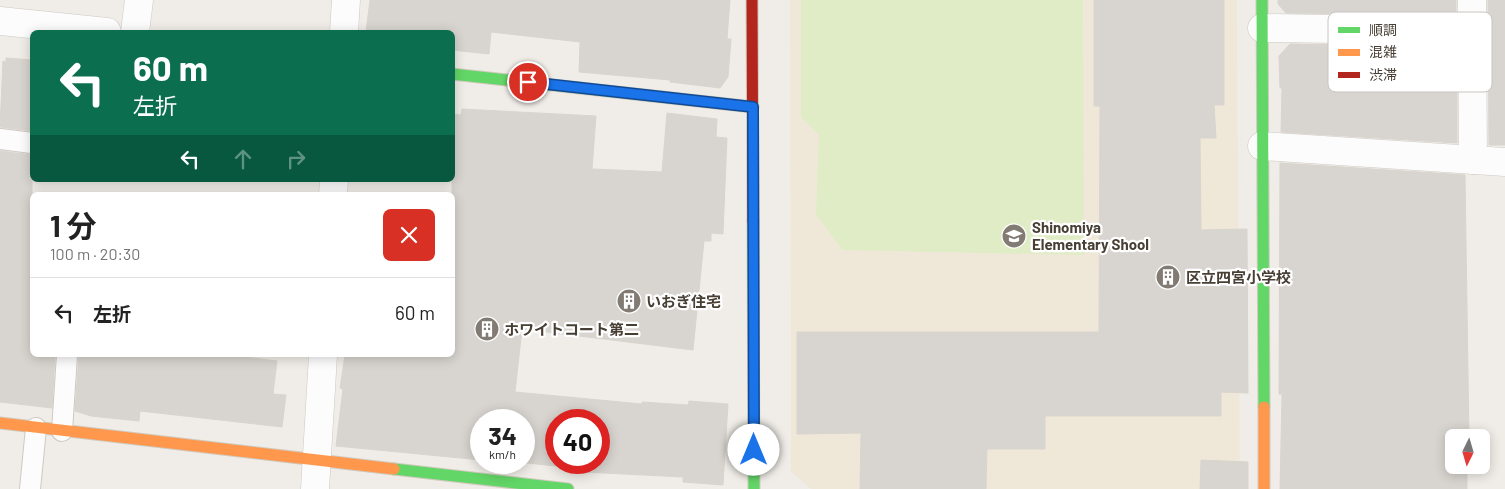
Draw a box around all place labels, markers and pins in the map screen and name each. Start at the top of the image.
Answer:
pin [507,61,549,103]
place label: Shinomiya Elementary Shool [1032,218,1149,253]
school or university icon: Shinomiya Elementary Shool [1001,223,1027,249]
building icon: 区立四宮小学校 [1155,264,1181,290]
place label: 区立四宮小学校 [1186,268,1291,286]
building icon: いおぎ住宅 [616,288,642,314]
place label: いおぎ住宅 [646,292,721,310]
building icon: ホワイトコート第二 [474,316,500,342]
place label: ホワイトコート第二 [504,320,639,338]

